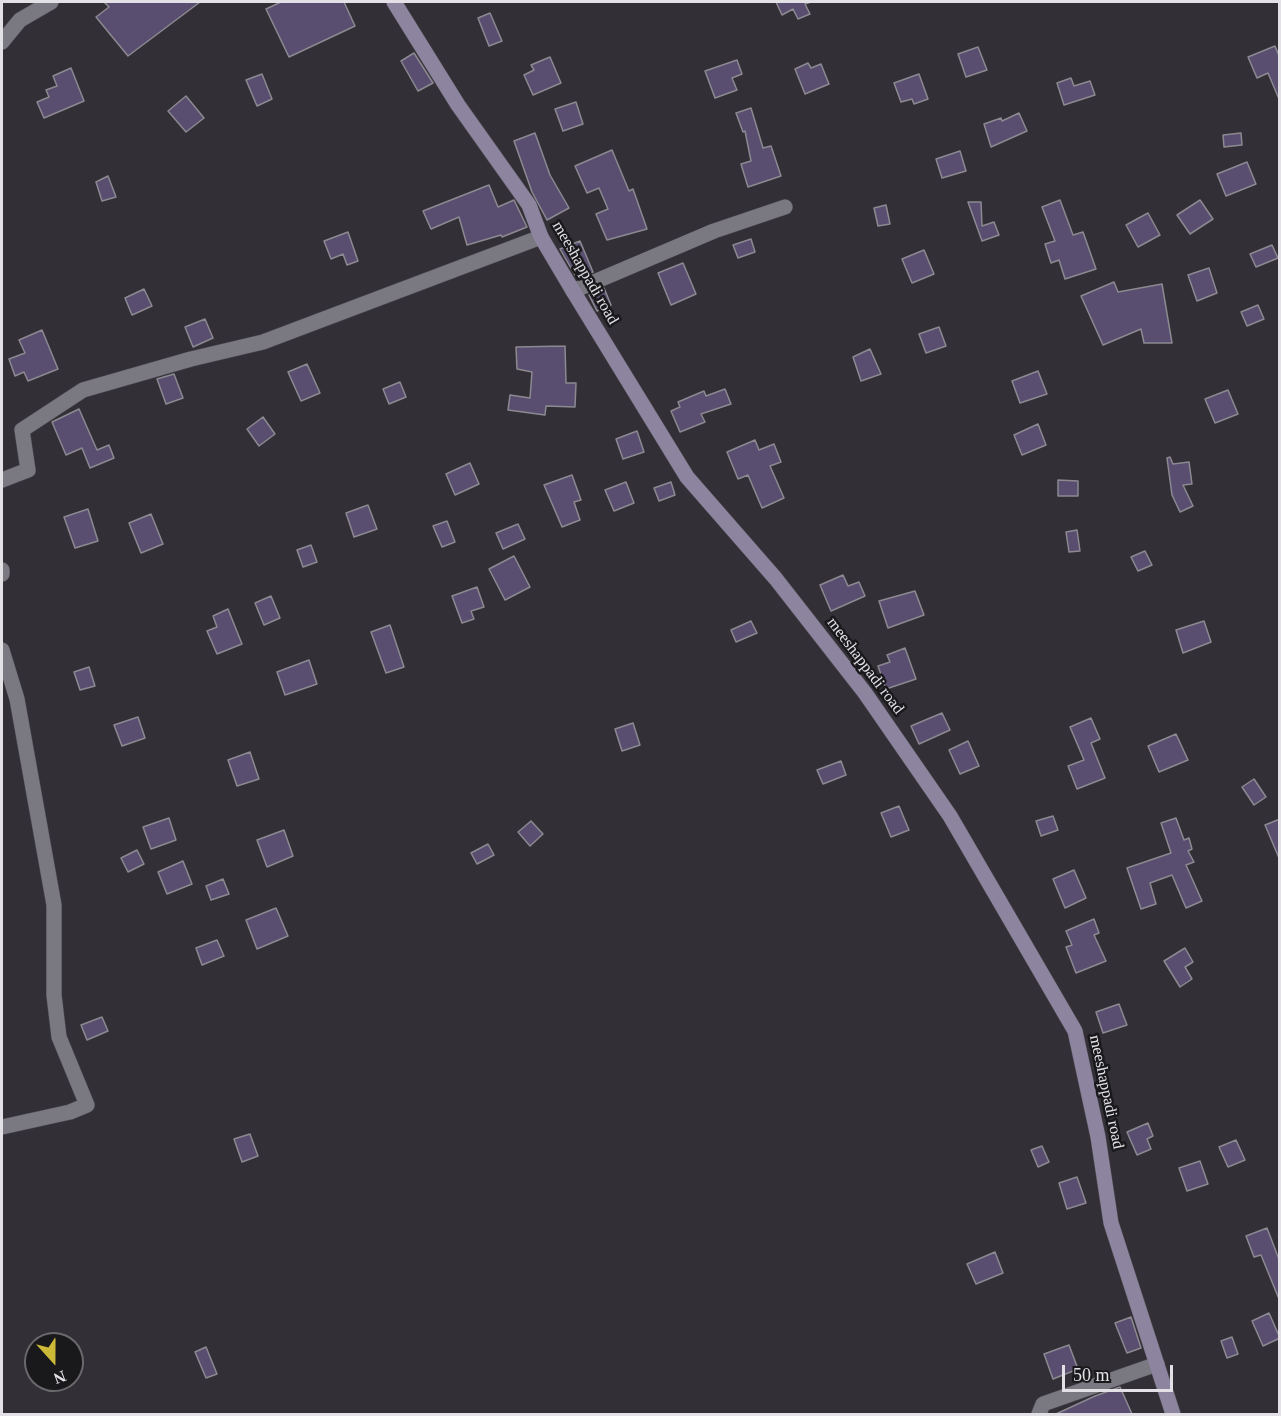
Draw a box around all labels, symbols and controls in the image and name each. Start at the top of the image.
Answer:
street label: meeshappadi road [548,218,622,328]
street label: meeshappadi road [822,614,908,718]
street label: meeshappadi road [1085,1033,1127,1151]
north arrow [24,1332,84,1392]
scale bar [1065,1353,1176,1391]
text: 50 m [1073,1365,1110,1385]
text: N [51,1367,68,1387]

